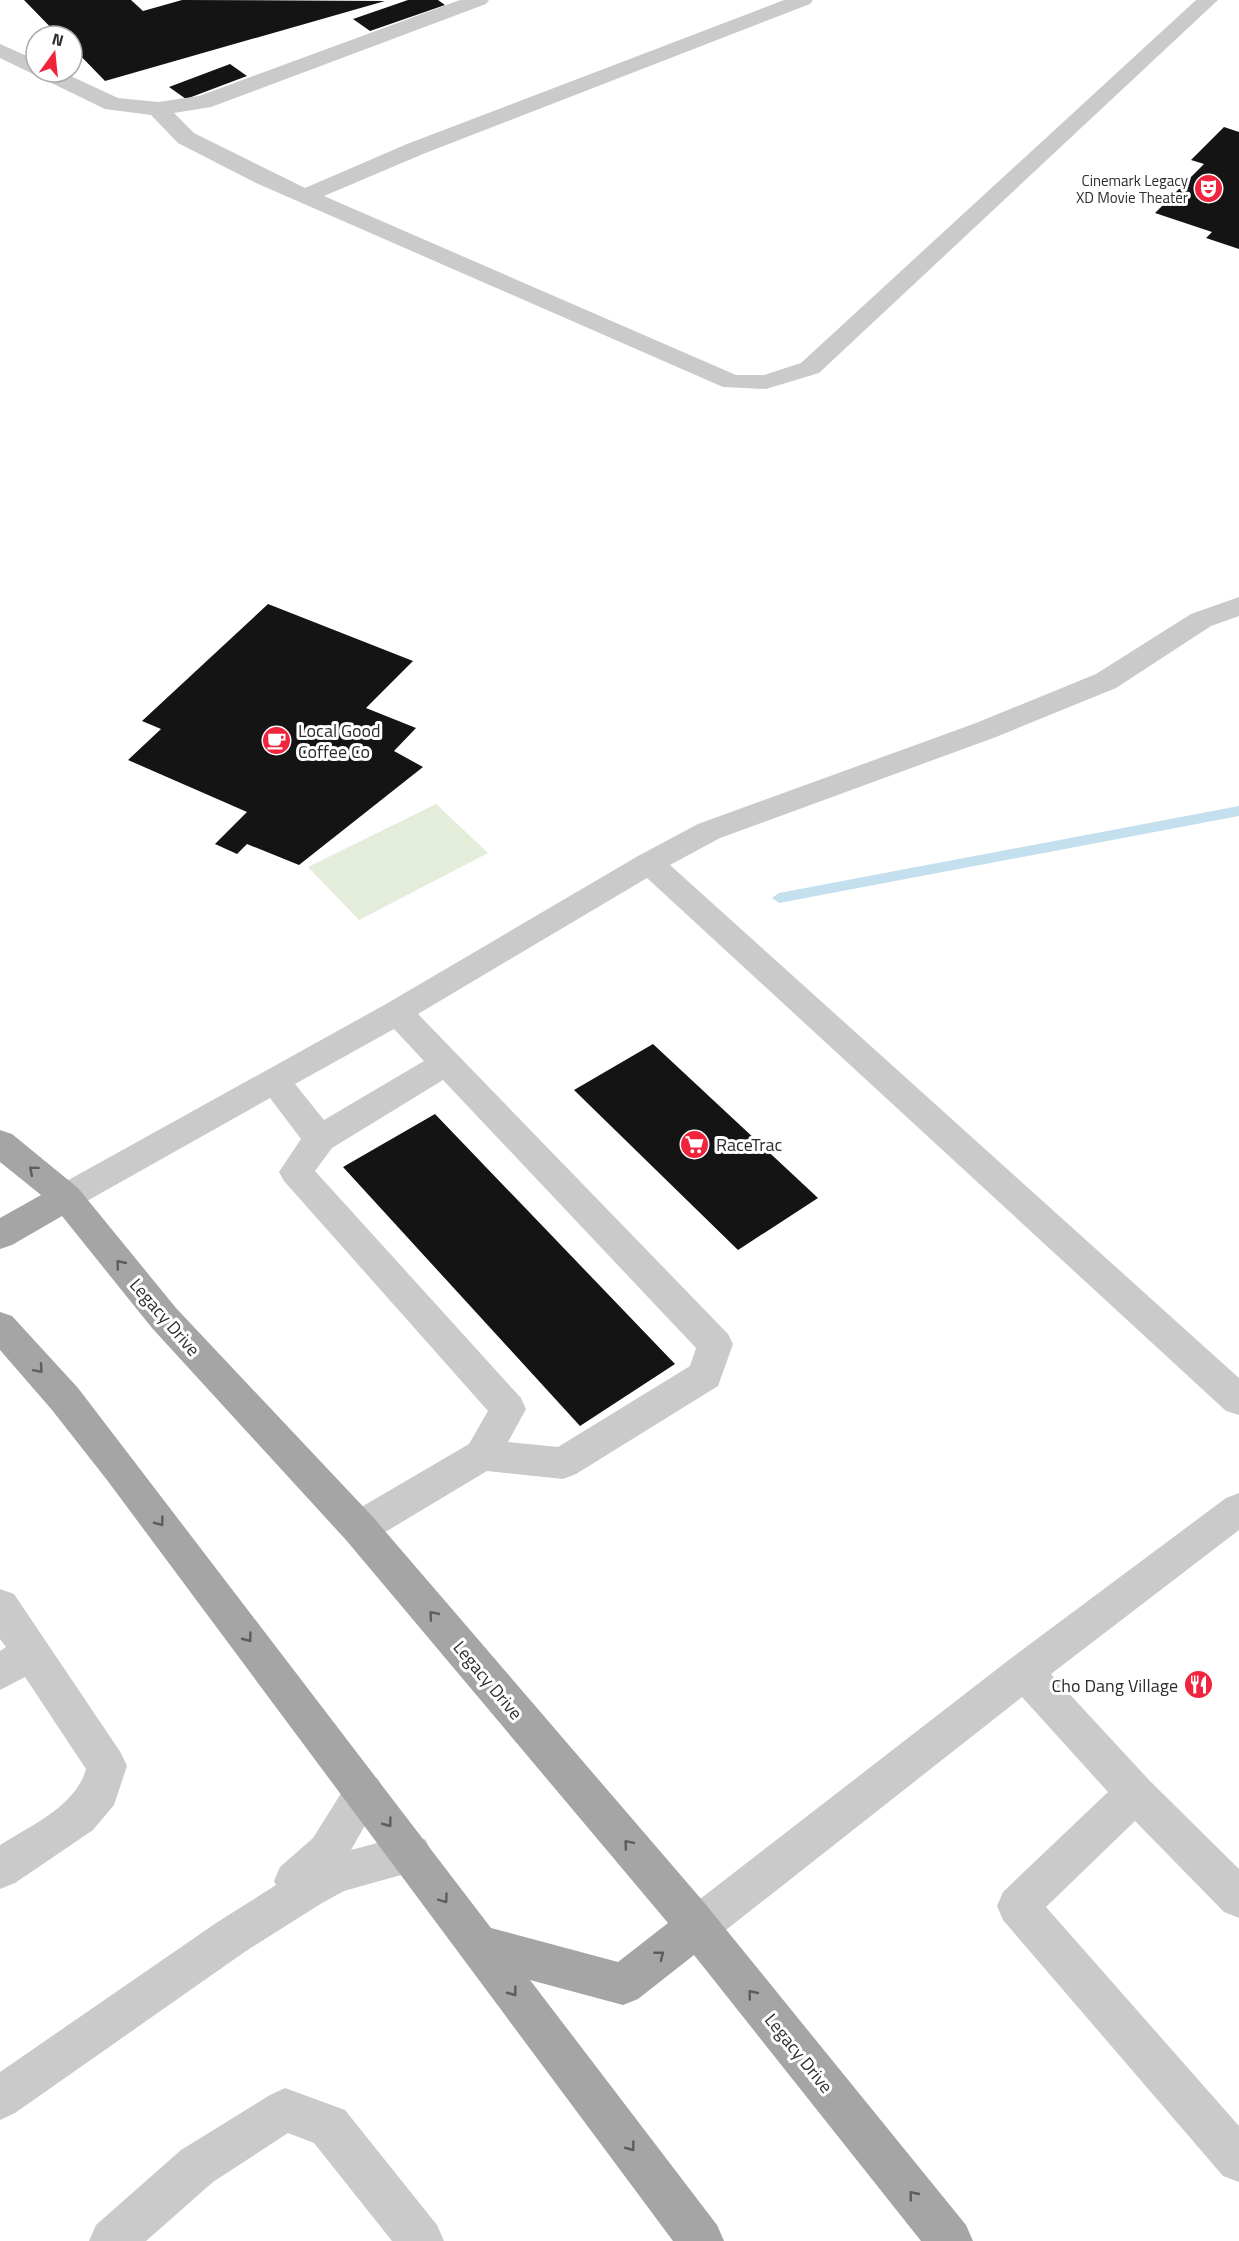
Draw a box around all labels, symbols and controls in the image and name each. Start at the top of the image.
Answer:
north arrow [24,24,84,84]
text: N [49,26,66,53]
place label: Cinemark Legacy XD Movie Theater [1076,169,1188,209]
theatre icon: Cinemark Legacy XD Movie Theater [1193,173,1225,205]
place label: Local Good Coffee Co [298,717,381,765]
cafe icon: Local Good Coffee Co [261,724,293,756]
supermarket icon: RaceTrac [679,1128,711,1160]
place label: RaceTrac [716,1131,782,1158]
one-way arrow [29,1166,40,1177]
one-way arrow [116,1260,127,1271]
street label: Legacy Drive [123,1272,207,1362]
one-way arrow [32,1363,43,1373]
one-way arrow [153,1516,164,1527]
one-way arrow [430,1611,441,1622]
one-way arrow [241,1632,252,1643]
street label: Legacy Drive [447,1635,529,1725]
restaurant icon: Cho Dang Village [1183,1669,1215,1701]
place label: Cho Dang Village [1051,1672,1178,1699]
one-way arrow [380,1816,391,1827]
one-way arrow [624,1840,635,1851]
one-way arrow [437,1893,448,1904]
one-way arrow [654,1952,665,1963]
one-way arrow [506,1985,517,1996]
one-way arrow [748,1990,759,2001]
street label: Legacy Drive [758,2007,840,2099]
one-way arrow [623,2141,634,2152]
one-way arrow [910,2191,921,2202]

